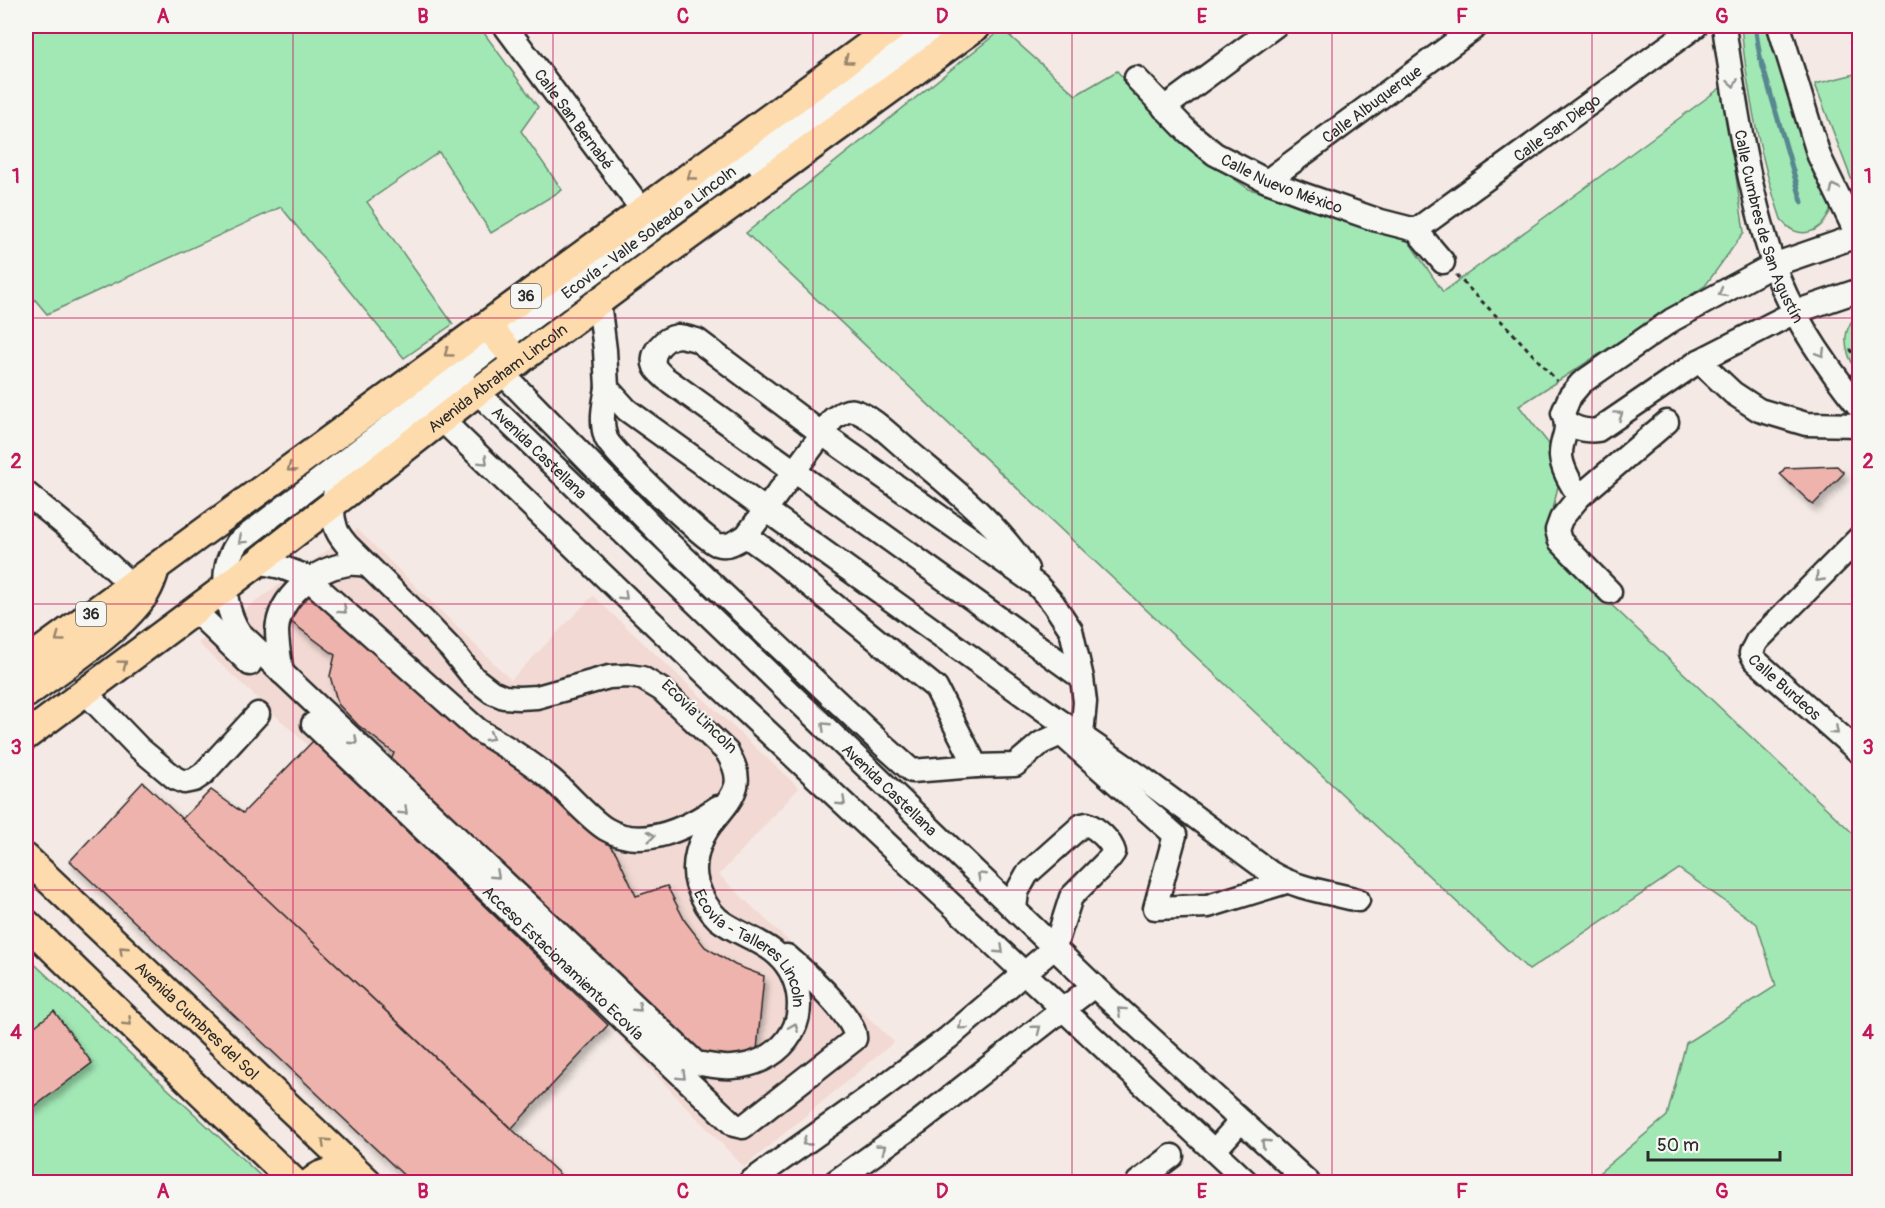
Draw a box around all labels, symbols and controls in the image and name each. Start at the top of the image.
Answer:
text: A [157,4,170,29]
text: B [417,4,429,29]
text: C [677,4,689,29]
text: D [936,4,949,29]
text: E [1197,4,1208,29]
text: F [1456,4,1468,29]
text: G [1715,4,1729,29]
one-way arrow [843,53,854,64]
street label: Calle Albuquerque [1318,61,1426,148]
street label: Calle San Bernabé [529,65,618,174]
one-way arrow [1726,78,1739,88]
street label: Calle San Diego [1510,90,1605,167]
street label: Calle Cumbres de San Agustín [1729,128,1808,327]
street label: Calle Nuevo México [1217,150,1345,218]
street label: Ecovía - Valle Soleado a Lincoln [558,162,740,304]
text: 1 [12,164,20,189]
text: 1 [1864,164,1872,189]
one-way arrow [686,169,697,180]
one-way arrow [1830,183,1842,194]
road number: 36 [511,284,541,308]
one-way arrow [1718,286,1728,297]
street label: Avenida Abraham Lincoln [424,320,571,437]
one-way arrow [444,346,455,357]
one-way arrow [1813,347,1825,357]
street label: Avenida Castellana [487,403,591,504]
one-way arrow [1613,412,1624,423]
text: 2 [10,449,22,474]
text: 2 [1862,449,1874,474]
one-way arrow [477,454,487,465]
one-way arrow [287,461,298,472]
one-way arrow [239,533,249,544]
one-way arrow [1815,571,1826,582]
one-way arrow [618,589,628,600]
road number: 36 [76,602,106,626]
one-way arrow [336,603,347,614]
one-way arrow [54,630,65,641]
street label: Calle Burdeos [1743,651,1825,725]
one-way arrow [117,660,128,671]
street label: Ecovía Lincoln [657,675,741,758]
one-way arrow [821,722,831,733]
one-way arrow [1828,724,1839,735]
one-way arrow [484,730,494,741]
one-way arrow [347,734,357,745]
text: 3 [10,735,22,760]
text: 3 [1862,735,1874,760]
street label: Avenida Castellana [837,740,941,841]
one-way arrow [836,795,846,806]
one-way arrow [398,804,408,815]
one-way arrow [646,830,656,843]
one-way arrow [488,867,499,878]
one-way arrow [977,872,987,883]
street label: Acceso Estacionamiento Ecovía [478,882,648,1045]
street label: Ecovía - Talleres Lincoln [689,886,808,1008]
one-way arrow [993,943,1004,954]
one-way arrow [119,946,129,957]
street label: Avenida Cumbres del Sol [130,958,263,1084]
one-way arrow [630,1001,641,1012]
one-way arrow [1117,1007,1128,1018]
one-way arrow [121,1015,132,1026]
one-way arrow [958,1019,969,1030]
text: 4 [10,1020,22,1045]
text: 4 [1862,1020,1874,1045]
one-way arrow [786,1022,799,1032]
one-way arrow [1030,1026,1041,1037]
one-way arrow [675,1069,686,1080]
scale bar [1648,1124,1780,1162]
text: 50 m [1657,1134,1699,1157]
one-way arrow [801,1135,812,1146]
one-way arrow [322,1138,332,1149]
one-way arrow [1261,1139,1272,1150]
one-way arrow [876,1144,887,1155]
text: A [157,1179,170,1204]
text: B [417,1179,429,1204]
text: C [677,1179,689,1204]
text: D [936,1179,949,1204]
text: E [1197,1179,1208,1204]
text: F [1456,1179,1468,1204]
text: G [1715,1179,1729,1204]

